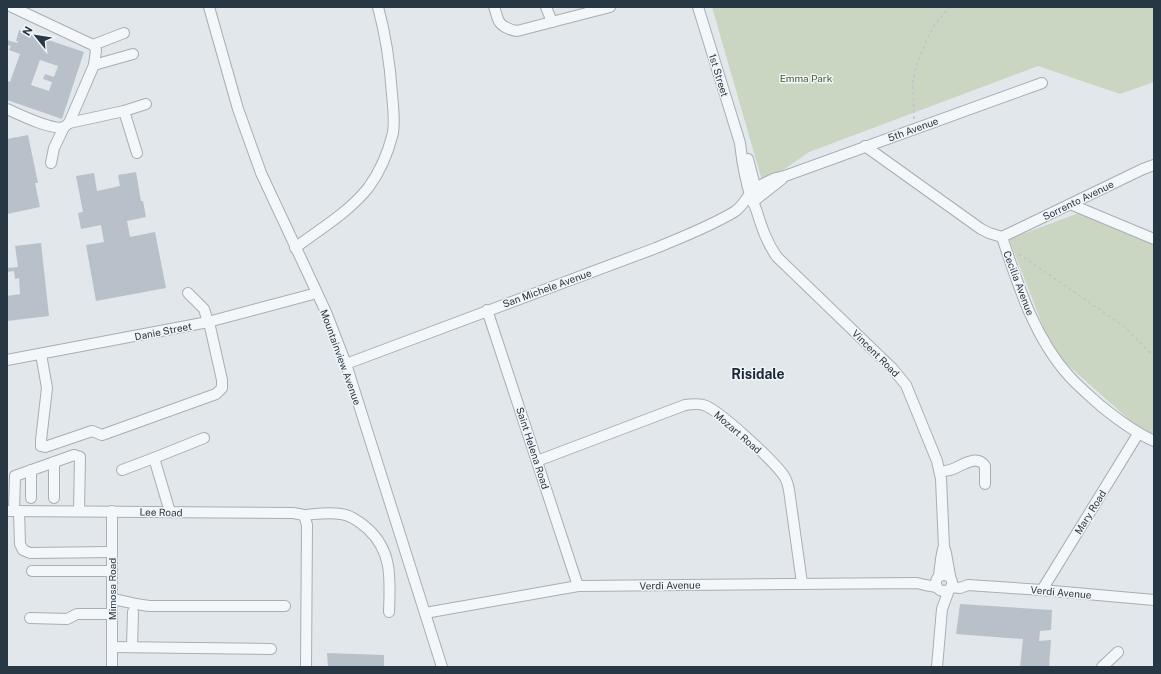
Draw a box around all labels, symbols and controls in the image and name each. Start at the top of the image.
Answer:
north arrow [16,16,56,56]
text: N [20,24,35,38]
street label: 1st Street [707,52,731,98]
park label: Emma Park [780,72,833,84]
street label: 5th Avenue [886,114,940,144]
street label: Sorrento Avenue [1041,177,1116,222]
street label: Cecilia Avenue [1001,249,1037,317]
street label: San Michele Avenue [501,266,593,310]
street label: Mountainview Avenue [318,307,364,407]
street label: Danie Street [133,320,193,342]
street label: Vincent Road [850,327,902,379]
district label: Risidale [731,366,785,382]
street label: Saint Helena Road [514,405,552,491]
street label: Mozart Road [712,408,764,456]
street label: Mary Road [1072,488,1108,536]
street label: Lee Road [139,506,183,518]
street label: Mimosa Road [106,558,118,620]
street label: Verdi Avenue [639,578,701,592]
street label: Verdi Avenue [1030,583,1092,601]

